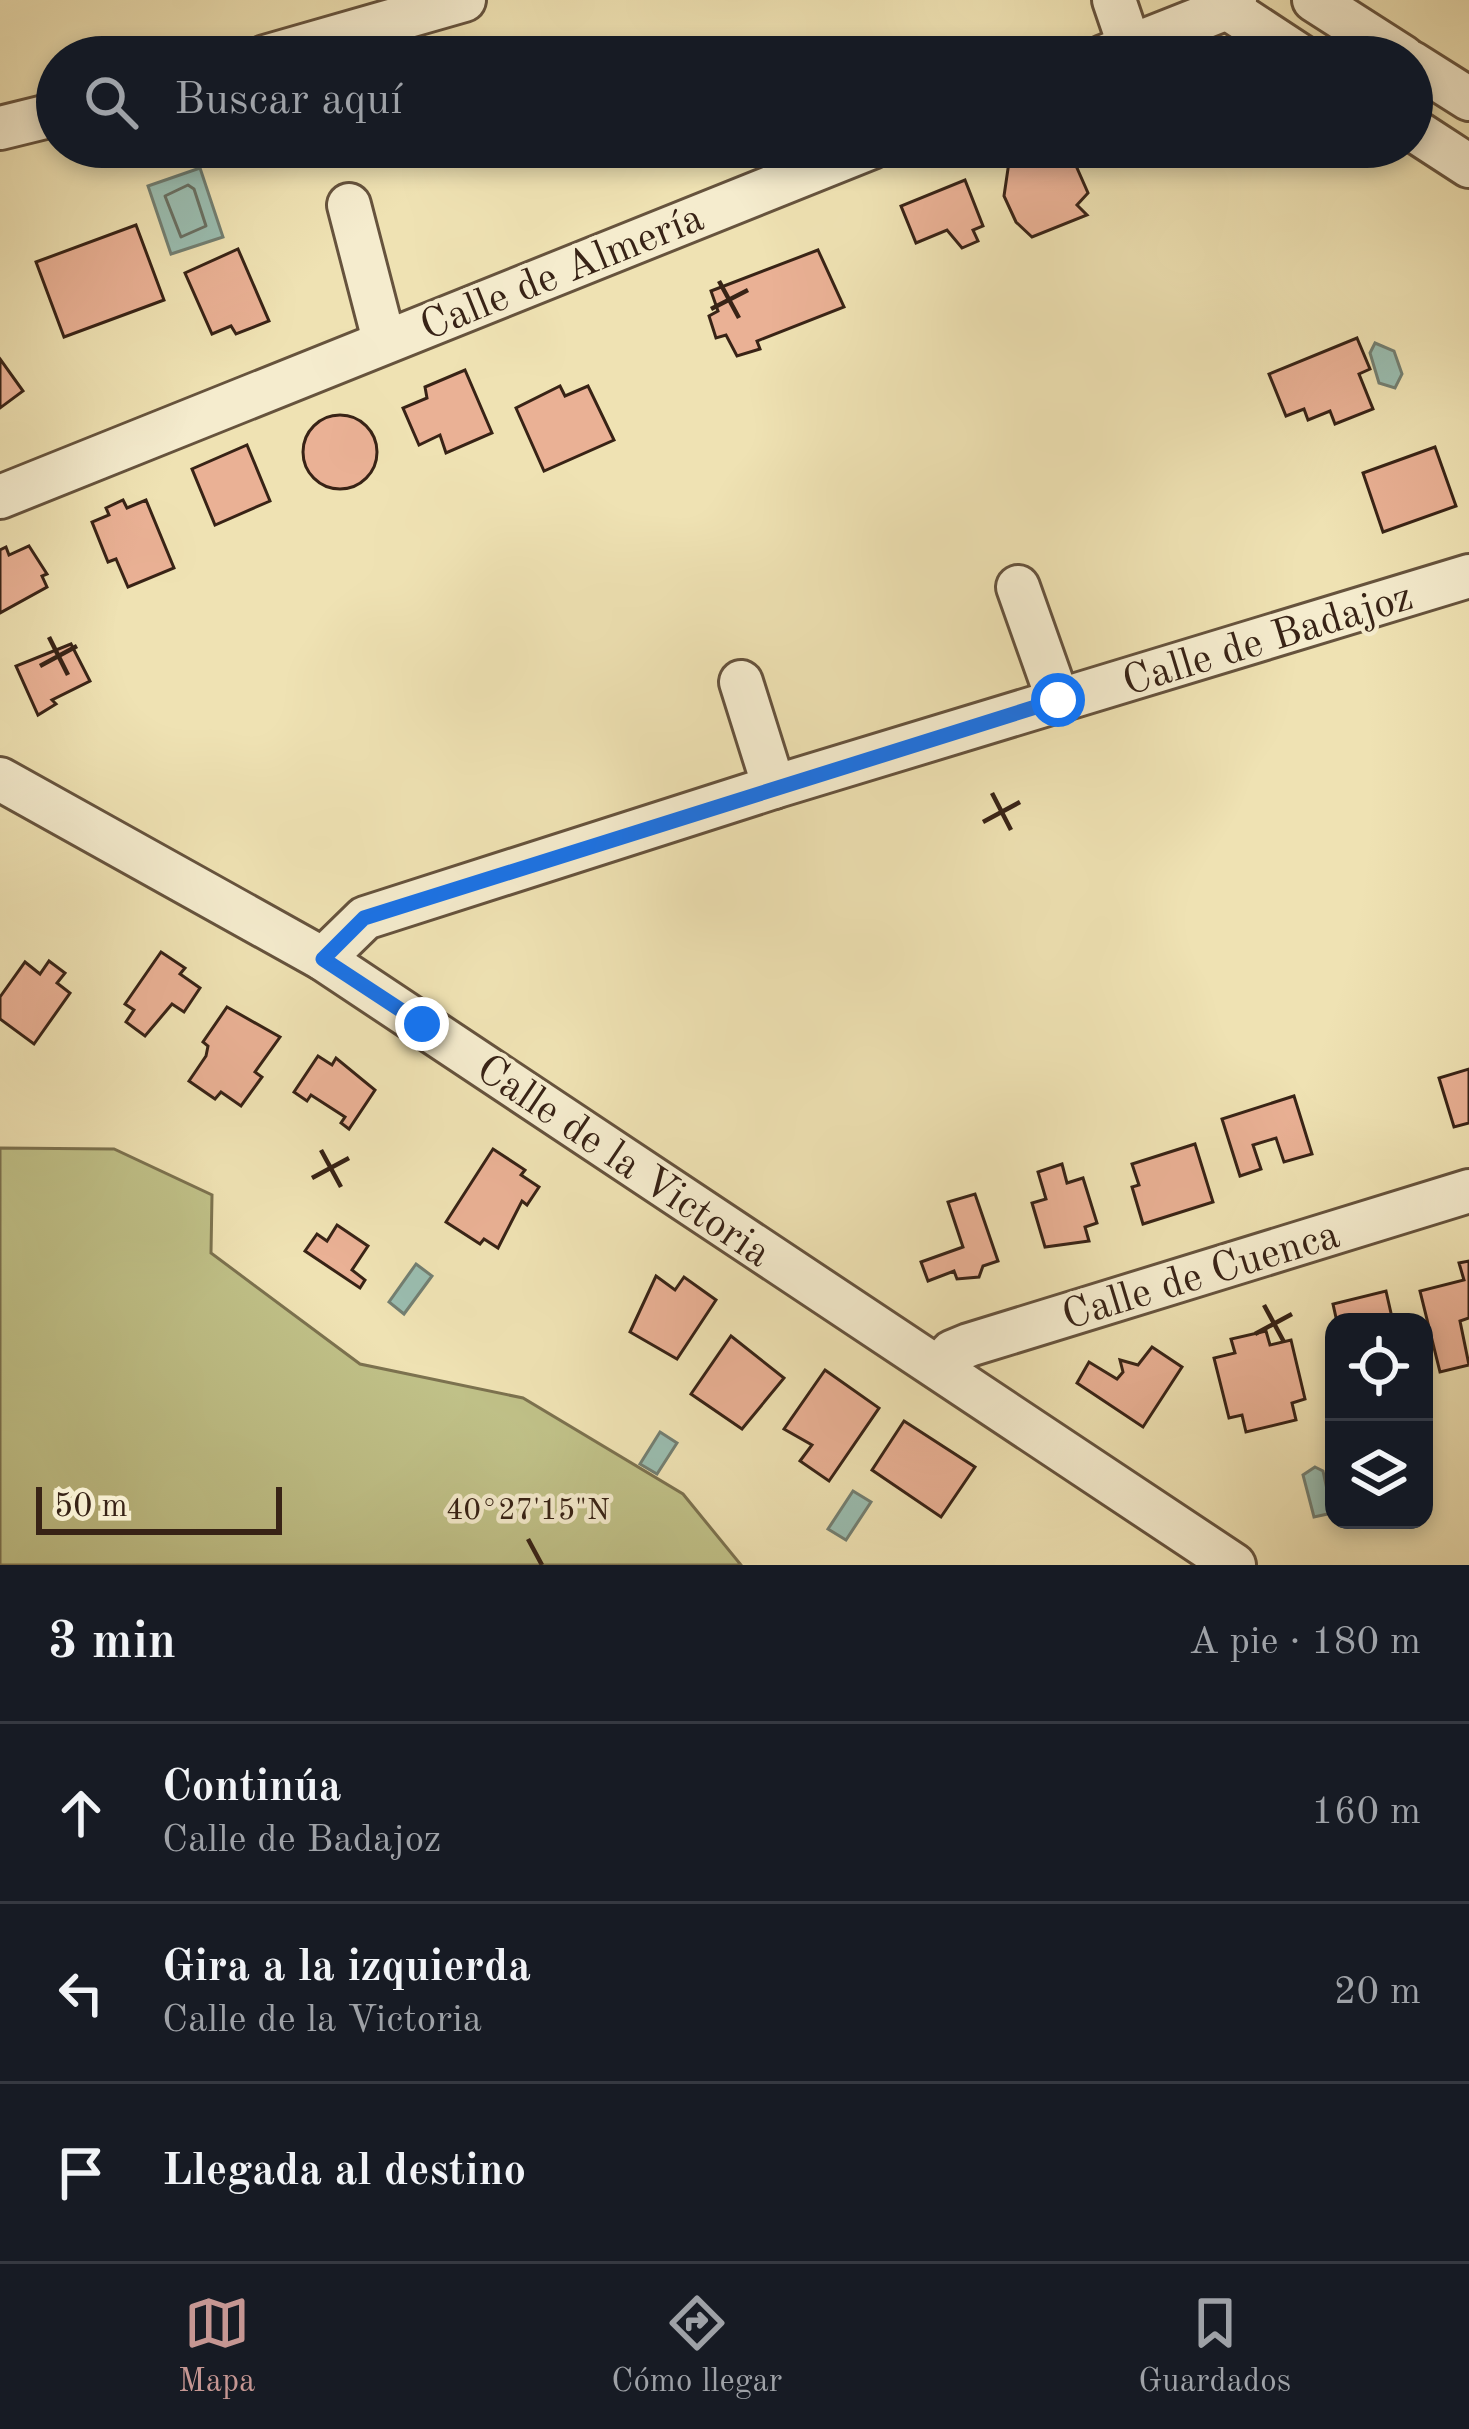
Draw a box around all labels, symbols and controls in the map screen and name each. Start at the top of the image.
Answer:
search box [36,36,1433,168]
icon: search [78,69,144,135]
text: Buscar aquí [174,79,403,124]
street label: Calle de Almería [415,198,710,350]
street label: Calle de Badajoz [1118,577,1418,705]
route start [1031,673,1085,727]
route end [395,997,449,1051]
street label: Calle de la Victoria [468,1049,777,1276]
street label: Calle de Cuenca [1058,1215,1345,1339]
map controls [1325,1313,1433,1529]
button: locate [1325,1313,1433,1421]
button: layers [1325,1421,1433,1529]
scale bar [36,1481,282,1534]
text: 50 m [54,1491,128,1524]
text: 40°27'15"N [446,1496,610,1526]
text: 3 min [48,1618,176,1669]
text: A pie · 180 m [1189,1623,1421,1662]
text: Continúa [162,1766,342,1811]
icon: ahead [48,1780,114,1846]
text: 160 m [1311,1793,1421,1832]
text: Calle de Badajoz [162,1821,441,1860]
text: Gira a la izquierda [162,1946,531,1991]
icon: left [48,1960,114,2026]
text: 20 m [1334,1973,1421,2012]
text: Calle de la Victoria [162,2001,482,2040]
icon: arrive [48,2140,114,2206]
text: Llegada al destino [162,2150,526,2195]
tab: Mapa [178,2290,255,2403]
tab: Cómo llegar [611,2290,782,2403]
tab: Guardados [1138,2290,1291,2403]

